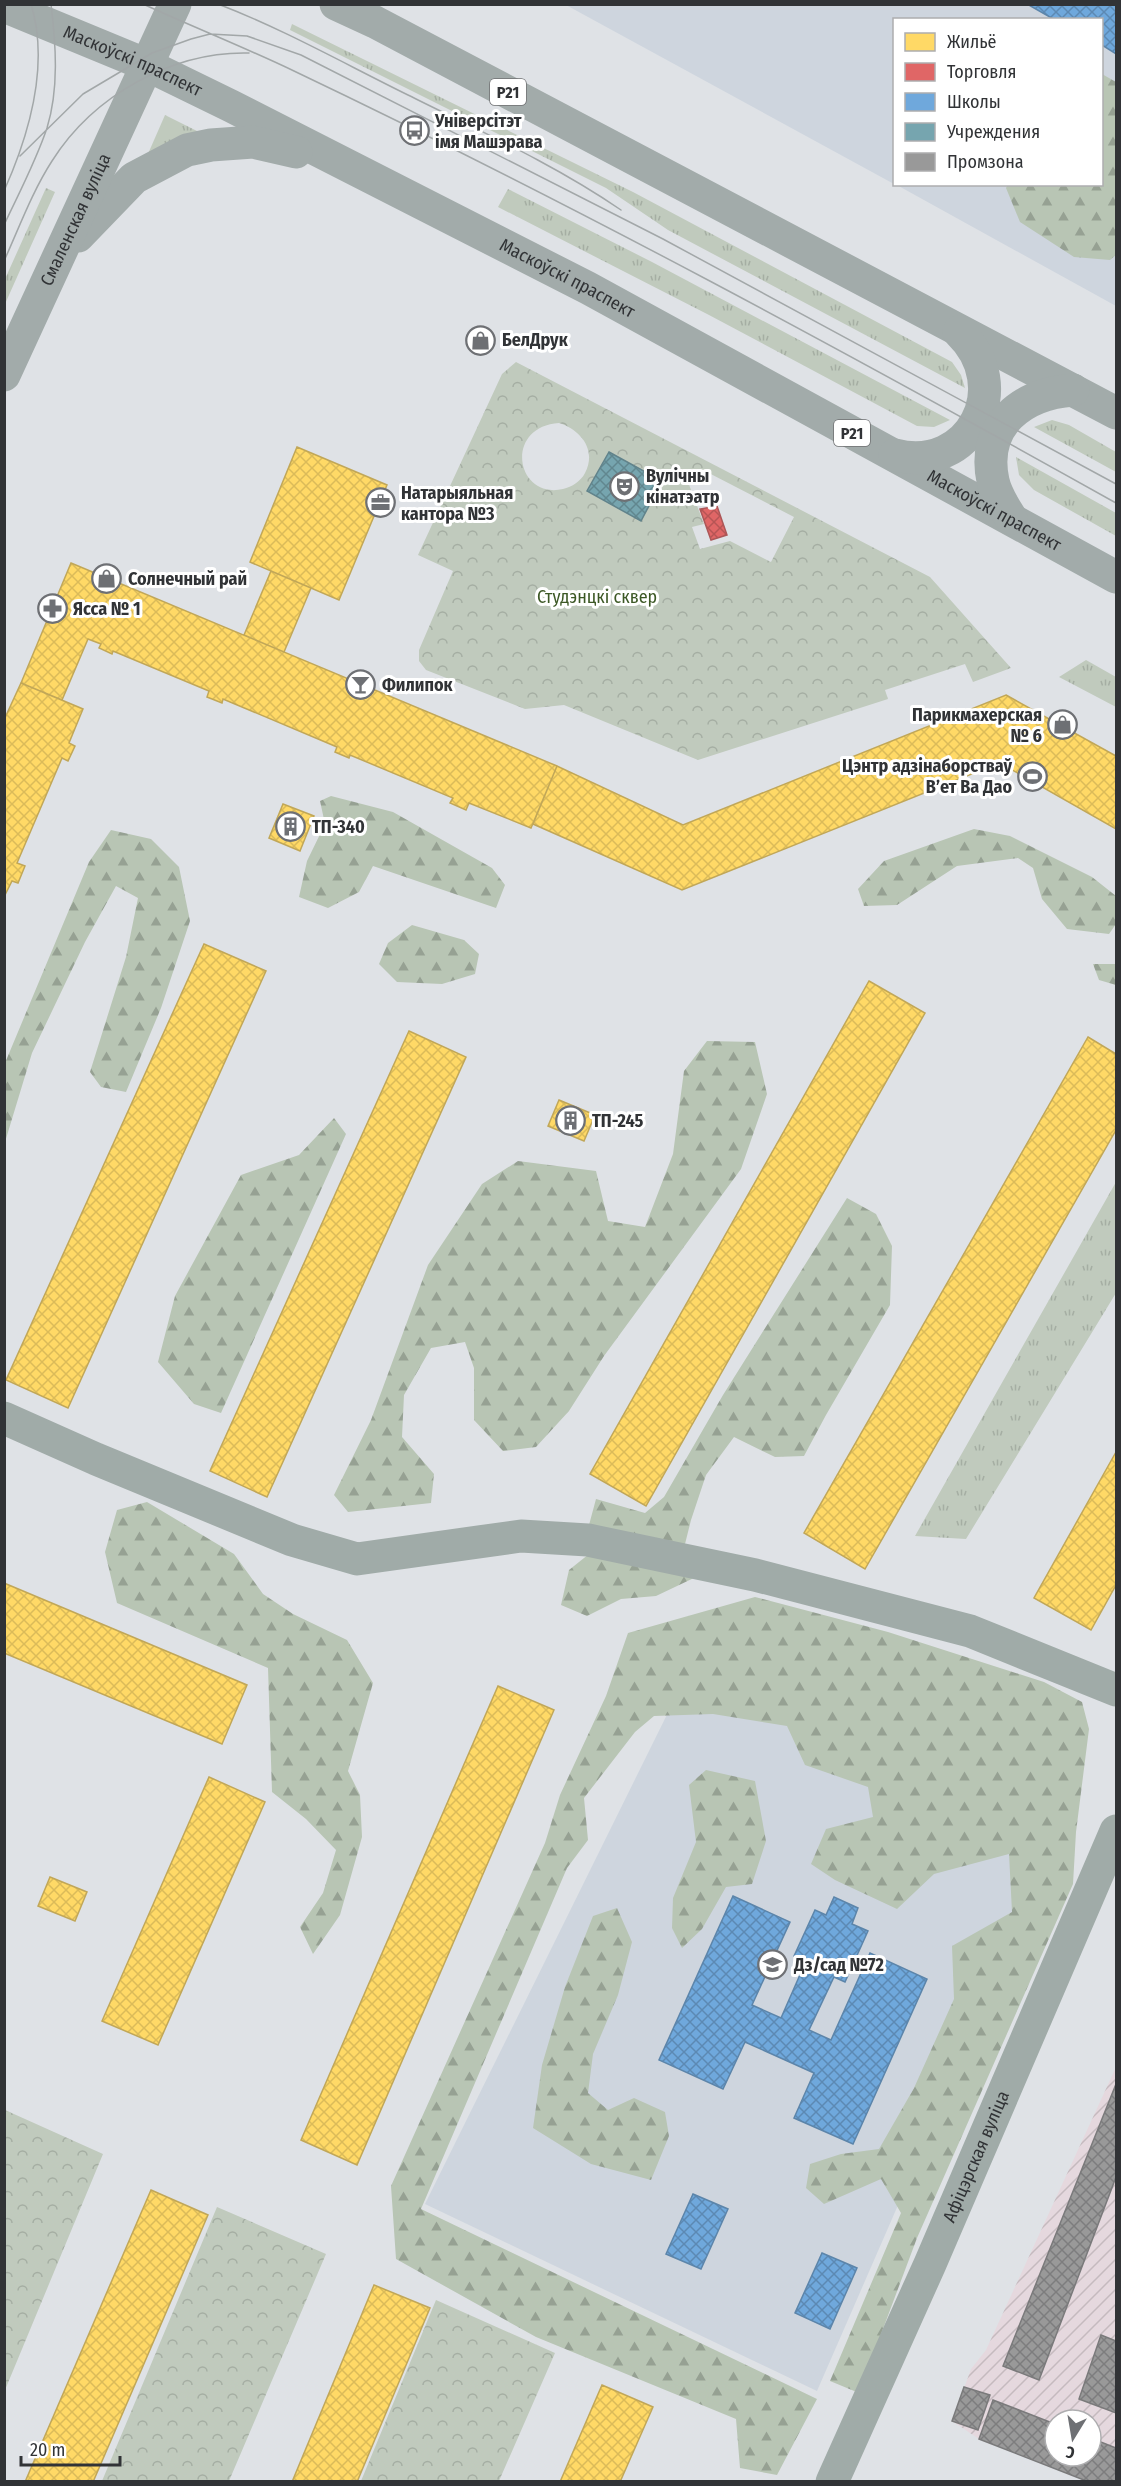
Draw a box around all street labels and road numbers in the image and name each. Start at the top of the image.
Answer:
street label: Маскоўскі праспект [60,21,207,102]
road number: Р21 [490,79,526,105]
street label: Смаленская вуліца [36,150,116,289]
street label: Маскоўскі праспект [496,234,639,323]
road number: Р21 [834,420,870,446]
street label: Маскоўскі праспект [923,465,1066,556]
street label: Афіцэрская вуліца [938,2087,1014,2226]

